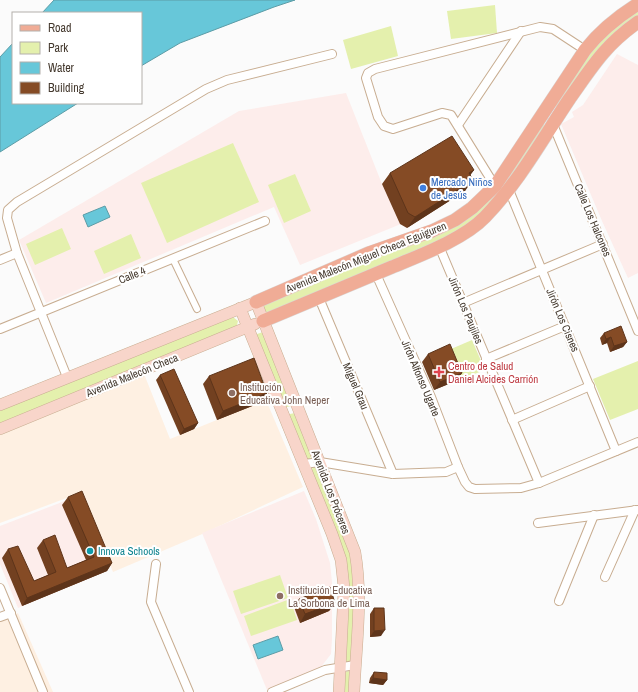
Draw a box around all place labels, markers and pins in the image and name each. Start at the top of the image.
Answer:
place label: Mercado Niños de Jesús [431,175,493,202]
marker: Mercado Niños de Jesús [418,183,428,193]
place label: Centro de Salud Daniel Alcides Carrión [448,359,538,386]
marker: Centro de Salud Daniel Alcides Carrión [433,366,445,378]
place label: Institución Educativa John Neper [240,380,329,407]
marker: Institución Educativa John Neper [227,388,237,398]
place label: Innova Schools [98,544,160,558]
marker: Innova Schools [85,546,95,556]
place label: Institución Educativa La Sorbona de Lima [288,583,372,610]
marker: Institución Educativa La Sorbona de Lima [275,591,285,601]

